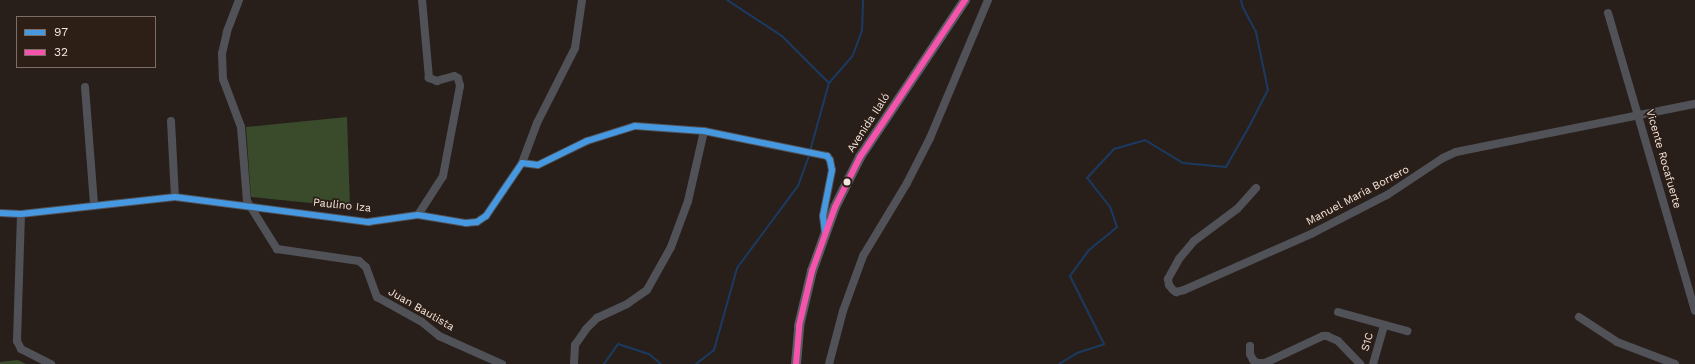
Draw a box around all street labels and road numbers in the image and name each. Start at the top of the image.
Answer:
street label: Avenida Ilaló [845,91,893,155]
street label: Vicente Rocafuerte [1643,108,1683,210]
street label: Manuel Maria Borrero [1304,163,1412,229]
street label: Paulino Iza [312,196,372,216]
street label: Juan Bautista [386,286,456,334]
street label: S1C [1359,331,1377,353]

